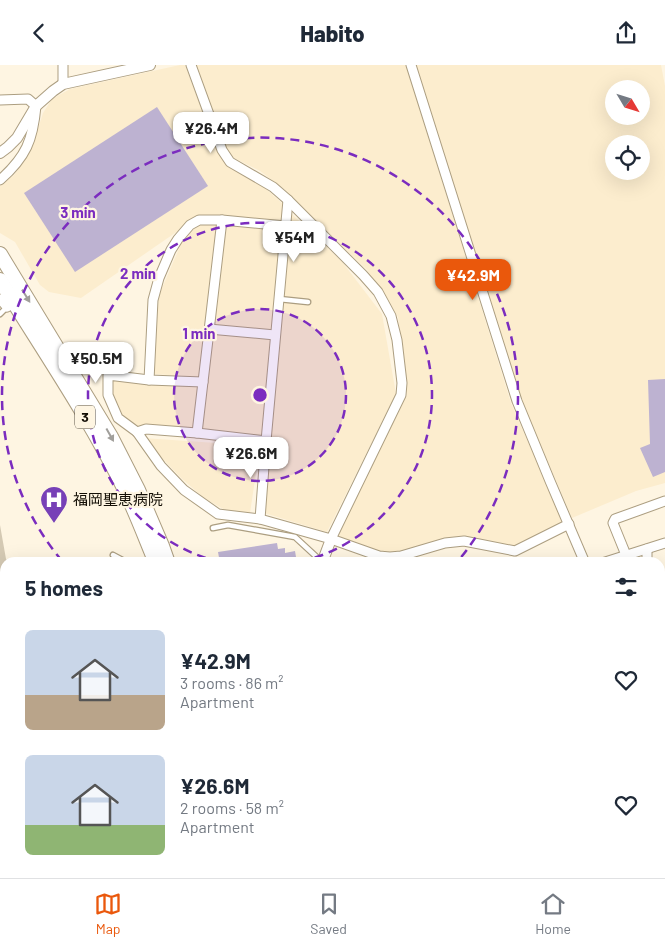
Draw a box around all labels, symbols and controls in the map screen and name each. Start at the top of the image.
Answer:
icon: back [25,19,53,47]
icon: share [612,19,640,47]
text: Habito [300,20,365,46]
north arrow [605,80,650,125]
map controls [605,80,650,180]
pin: ¥26.4M [170,111,252,154]
text: ¥26.4M [184,118,238,137]
button: locate [605,135,650,180]
text: 3 min [60,203,96,221]
pin: ¥54M [264,221,324,263]
text: ¥54M [274,227,314,246]
pin: ¥42.9M [432,259,514,301]
text: 2 min [120,264,156,282]
text: ¥42.9M [446,265,500,284]
one-way arrow [21,289,30,302]
text: 1 min [183,324,215,342]
pin: ¥50.5M [55,341,137,384]
text: ¥50.5M [69,348,123,367]
centre of rings [251,386,269,404]
road number: 3 [75,406,95,429]
one-way arrow [106,427,114,442]
pin: ¥26.6M [210,437,292,479]
text: ¥26.6M [225,443,277,462]
hospital icon: 福岡聖恵病院 [39,485,69,524]
place label: 福岡聖恵病院 [73,490,163,508]
icon: filters [612,573,640,601]
text: 5 homes [25,575,103,600]
text: ¥42.9M [180,648,251,673]
icon: home [65,650,125,710]
icon: heart [612,666,640,694]
text: 3 rooms · 86 m² [180,673,284,692]
text: Apartment [180,692,255,711]
text: ¥26.6M [180,773,249,798]
icon: home [65,775,125,835]
icon: heart [612,791,640,819]
text: 2 rooms · 58 m² [180,798,284,817]
text: Apartment [180,817,255,836]
tab: Map [94,890,122,937]
tab: Saved [310,890,347,937]
tab: Home [535,890,571,937]

